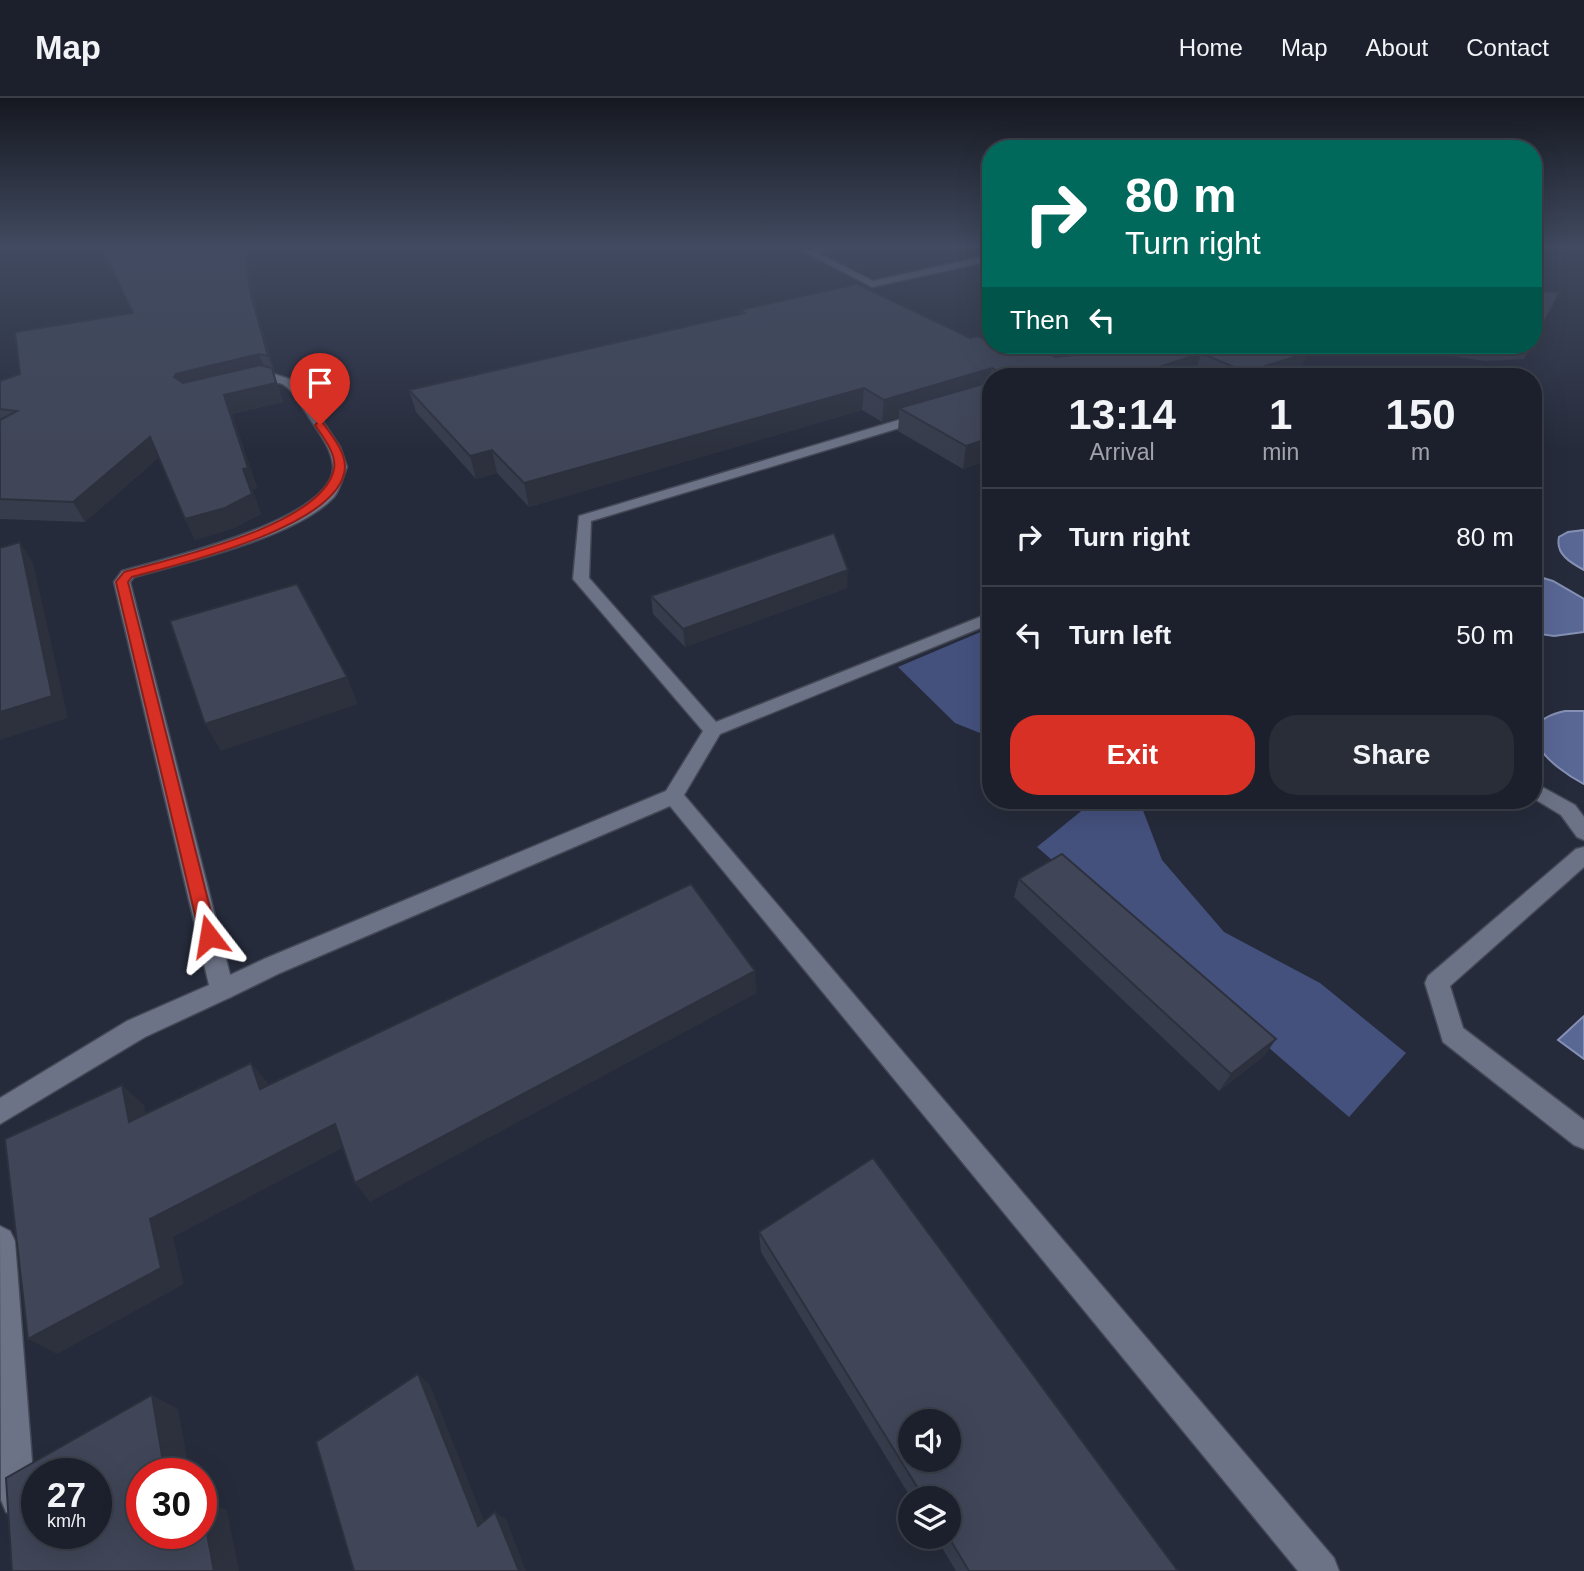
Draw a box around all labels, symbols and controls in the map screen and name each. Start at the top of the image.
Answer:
text: Map [35,29,101,66]
text: Home [1179,34,1243,61]
text: Map [1281,34,1328,61]
text: About [1366,34,1428,61]
text: Contact [1466,34,1549,61]
icon: right [1010,168,1101,259]
text: 80 m [1125,168,1237,222]
text: Turn right [1125,225,1261,261]
icon: left [1083,301,1121,339]
text: Then [1010,305,1069,335]
pin [290,353,350,425]
icon: arrive [301,364,339,402]
text: 13:14 [1068,391,1176,438]
text: 1 [1269,391,1292,438]
text: 150 [1386,391,1456,438]
text: Arrival [1089,439,1155,465]
text: min [1262,439,1299,465]
text: m [1411,439,1430,465]
icon: right [1010,518,1048,556]
text: Turn right [1069,522,1190,552]
text: 80 m [1456,522,1514,552]
icon: left [1010,616,1048,654]
text: Turn left [1069,620,1171,650]
text: 50 m [1456,620,1514,650]
button: Exit [1010,715,1255,795]
button: Share [1269,715,1514,795]
position arrow [172,899,246,973]
map controls [898,1409,961,1549]
button: sound [898,1409,961,1472]
speed limit sign: 30 [126,1458,217,1549]
text: 27 [47,1475,86,1514]
button: layers [898,1486,961,1549]
text: km/h [47,1511,86,1531]

